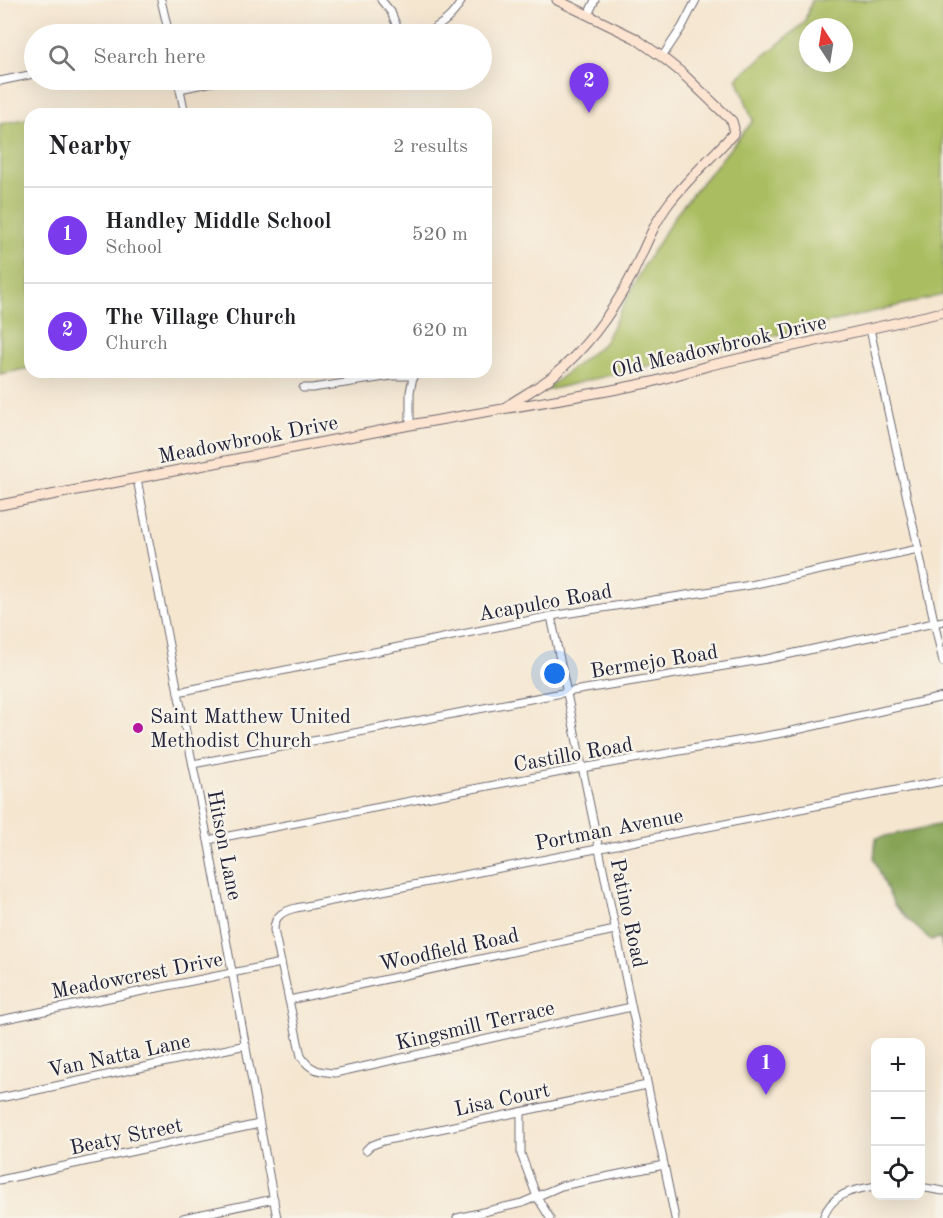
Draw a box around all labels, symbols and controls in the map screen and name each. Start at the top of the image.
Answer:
north arrow [799,18,853,72]
search box [24,24,492,90]
icon: search [45,41,78,74]
text: Search here [93,46,206,68]
pin: 2 [570,63,608,113]
text: Nearby [48,134,132,160]
text: 2 results [393,137,468,157]
text: Handley Middle School [105,211,332,233]
text: 1 [62,225,73,245]
text: 520 m [412,225,468,245]
text: School [105,238,162,258]
text: The Village Church [105,307,296,329]
street label: Old Meadowbrook Drive [610,313,829,382]
text: 2 [62,321,73,341]
text: 620 m [412,321,468,341]
text: Church [105,334,168,354]
street label: Meadowbrook Drive [157,413,340,468]
street label: Acapulco Road [477,581,614,626]
street label: Bermejo Road [589,642,720,683]
your location [540,659,569,688]
place label: Saint Matthew United Methodist Church [150,707,351,752]
marker: Saint Matthew United Methodist Church [131,721,145,735]
street label: Castillo Road [512,735,635,776]
street label: Hitson Lane [203,788,244,902]
street label: Portman Avenue [533,806,685,855]
street label: Patino Road [606,857,649,970]
street label: Woodfield Road [378,925,521,976]
street label: Meadowcrest Drive [50,950,225,1003]
street label: Kingsmill Terrace [394,998,557,1055]
street label: Van Natta Lane [46,1031,192,1082]
map controls [871,1038,925,1200]
button: + [871,1038,925,1092]
pin: 1 [746,1046,786,1095]
street label: Lisa Court [453,1080,552,1121]
button: − [871,1092,925,1146]
street label: Beaty Street [68,1115,185,1160]
button: locate [871,1146,925,1200]

